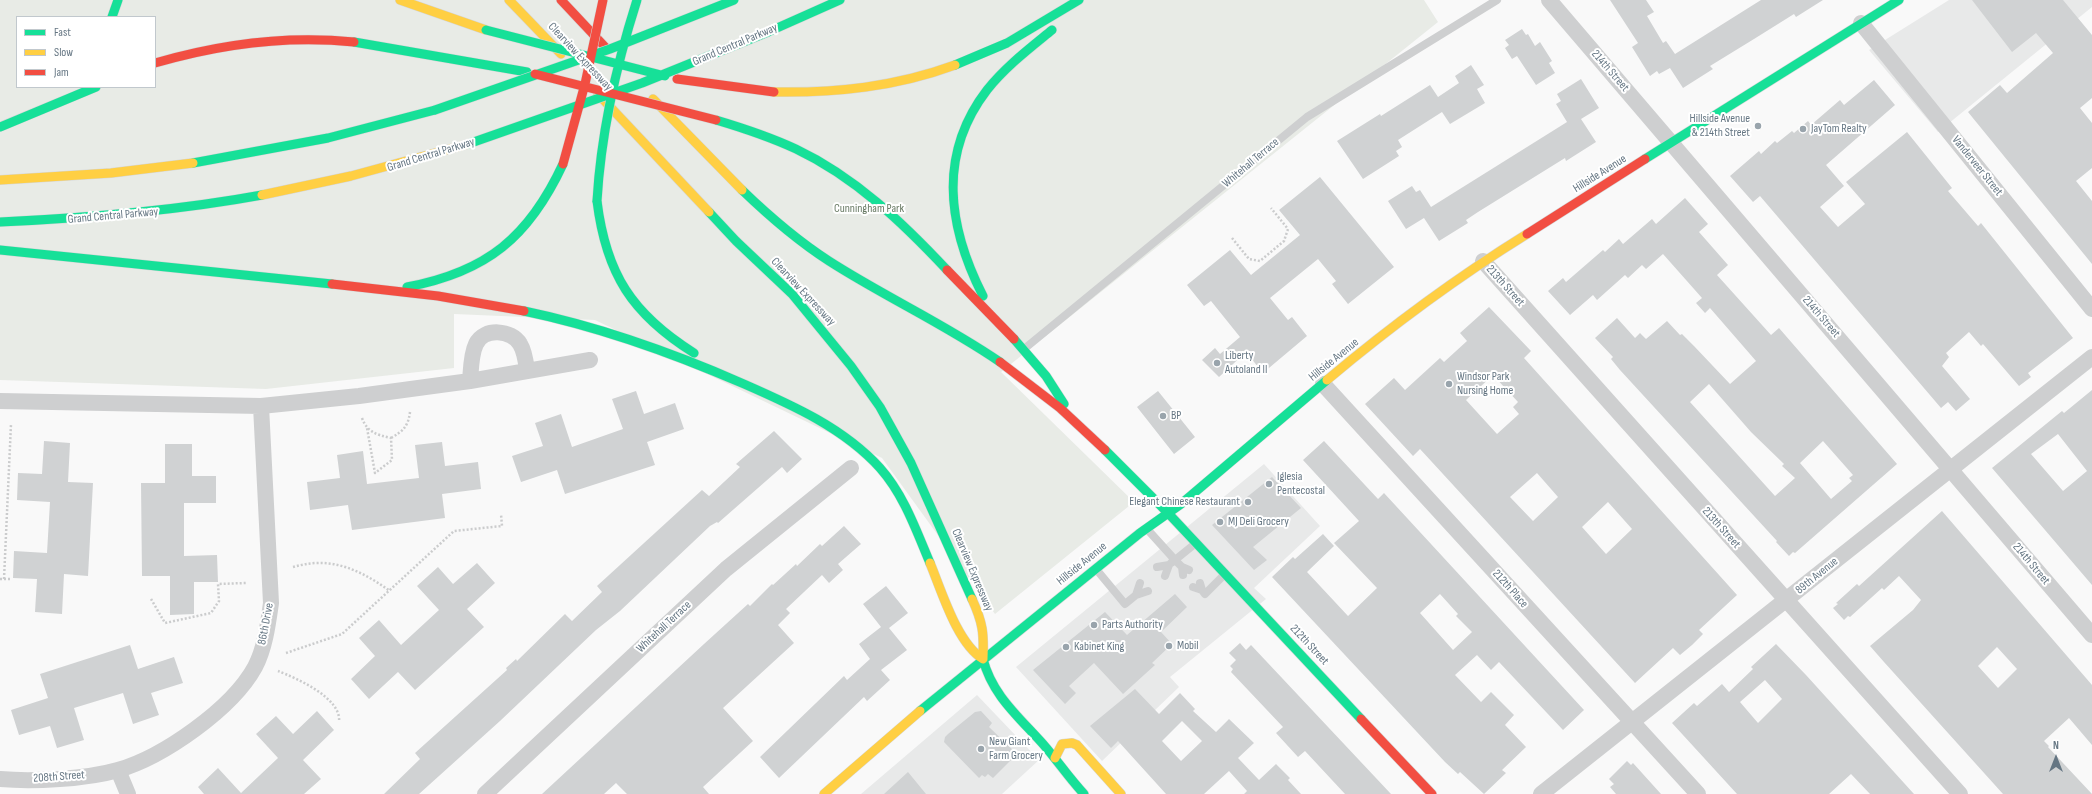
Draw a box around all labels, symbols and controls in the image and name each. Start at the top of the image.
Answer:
legend [16,16,156,88]
street label: Clearview Expressway [545,20,615,94]
street label: Grand Central Parkway [690,21,780,69]
text: Fast [54,25,71,40]
text: Slow [54,45,73,60]
street label: 214th Street [1588,47,1632,95]
text: Jam [54,65,69,80]
place label: Hillside Avenue & 214th Street [1690,112,1750,140]
marker: Hillside Avenue & 214th Street [1753,121,1763,131]
place label: JayTom Realty [1811,122,1867,136]
marker: JayTom Realty [1798,124,1808,134]
street label: Vanderveer Street [1948,133,2006,199]
street label: Grand Central Parkway [386,135,476,175]
street label: Whitehall Terrace [1220,135,1282,191]
street label: Hillside Avenue [1571,152,1629,196]
park label: Cunningham Park [834,202,904,216]
street label: Grand Central Parkway [67,205,159,227]
street label: Clearview Expressway [768,255,838,329]
street label: 213th Street [1483,263,1527,309]
street label: 214th Street [1799,293,1843,341]
street label: Hillside Avenue [1306,335,1362,385]
place label: Liberty Autoland II [1225,349,1267,377]
marker: Liberty Autoland II [1212,358,1222,368]
place label: Windsor Park Nursing Home [1457,370,1513,398]
marker: Windsor Park Nursing Home [1444,379,1454,389]
place label: BP [1171,409,1181,423]
marker: BP [1158,411,1168,421]
place label: Iglesia Pentecostal [1277,470,1325,498]
marker: Iglesia Pentecostal [1264,479,1274,489]
place label: Elegant Chinese Restaurant [1129,495,1240,509]
marker: Elegant Chinese Restaurant [1243,497,1253,507]
street label: 213th Street [1699,505,1743,551]
place label: MJ Deli Grocery [1228,515,1289,529]
marker: MJ Deli Grocery [1215,517,1225,527]
street label: Clearview Expressway [948,527,996,613]
street label: Hillside Avenue [1054,539,1110,589]
street label: 214th Street [2009,540,2053,588]
street label: 89th Avenue [1793,554,1841,598]
street label: 212th Place [1489,567,1531,611]
street label: Whitehall Terrace [634,598,694,656]
street label: 86th Drive [255,602,277,646]
place label: Parts Authority [1102,618,1163,632]
marker: Parts Authority [1089,620,1099,630]
street label: 212th Street [1287,622,1331,668]
place label: Mobil [1177,639,1199,653]
place label: Kabinet King [1074,640,1124,654]
marker: Mobil [1164,641,1174,651]
marker: Kabinet King [1061,642,1071,652]
place label: New Giant Farm Grocery [989,735,1043,763]
north arrow [2036,738,2076,778]
text: N [2053,739,2059,752]
marker: New Giant Farm Grocery [976,744,986,754]
street label: 208th Street [33,768,85,786]

